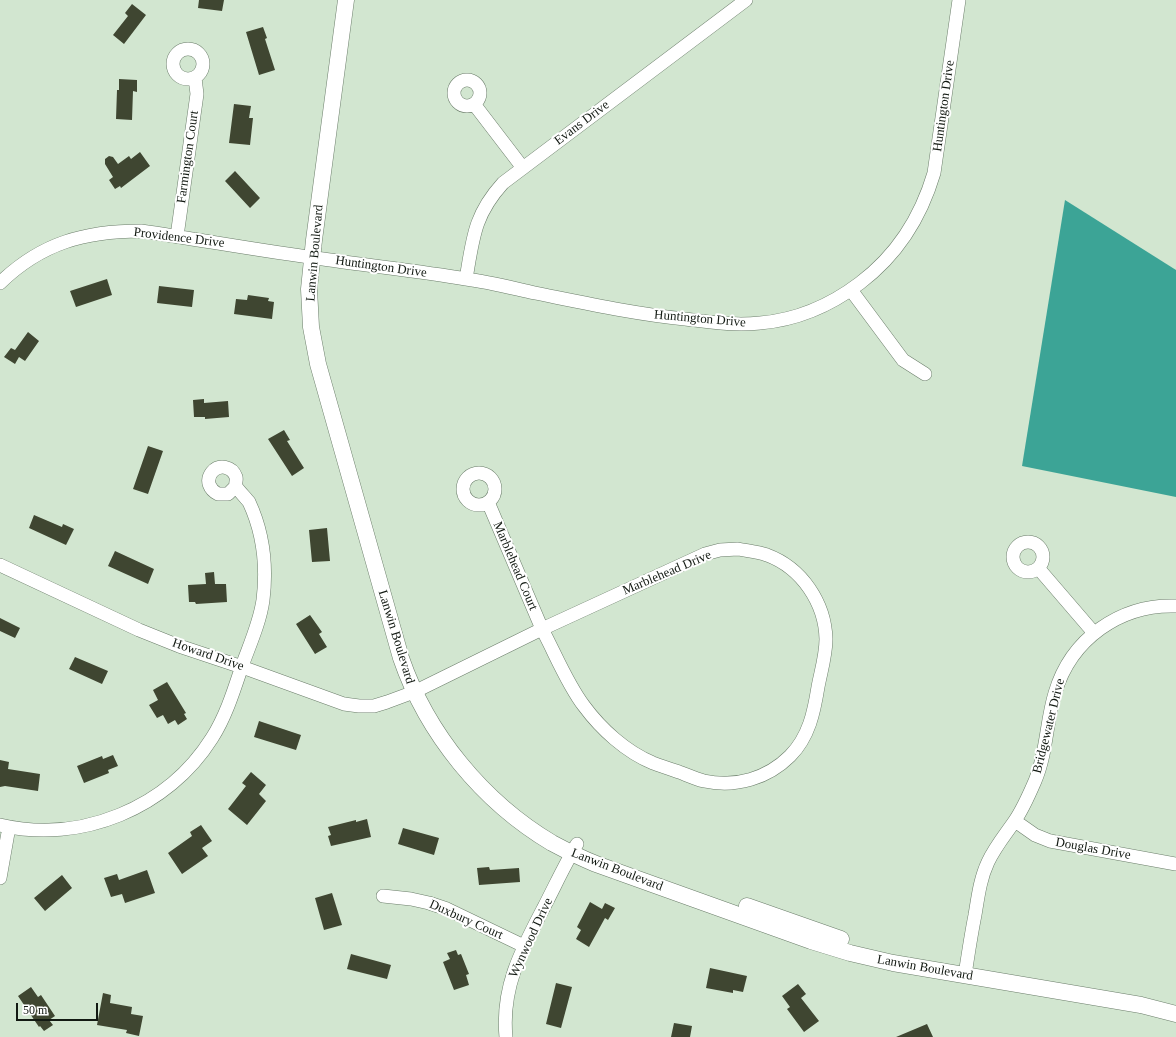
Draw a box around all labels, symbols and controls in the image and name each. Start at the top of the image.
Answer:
street label: Huntington Drive [930,59,958,153]
street label: Evans Drive [552,97,612,149]
street label: Farmington Court [174,110,202,204]
street label: Lanwin Boulevard [303,204,327,302]
street label: Providence Drive [133,225,225,251]
street label: Huntington Drive [334,253,428,281]
street label: Huntington Drive [653,307,747,331]
street label: Marblehead Court [489,519,541,613]
street label: Marblehead Drive [620,547,714,599]
street label: Lanwin Boulevard [374,588,418,686]
street label: Howard Drive [170,635,246,675]
street label: Bridgewater Drive [1030,677,1068,775]
street label: Douglas Drive [1054,835,1132,863]
street label: Lanwin Boulevard [569,845,665,895]
street label: Wynwood Drive [506,896,556,980]
street label: Duxbury Court [427,897,505,943]
street label: Lanwin Boulevard [876,952,974,984]
scale bar [18,995,100,1021]
text: 50 m [23,1003,47,1017]

